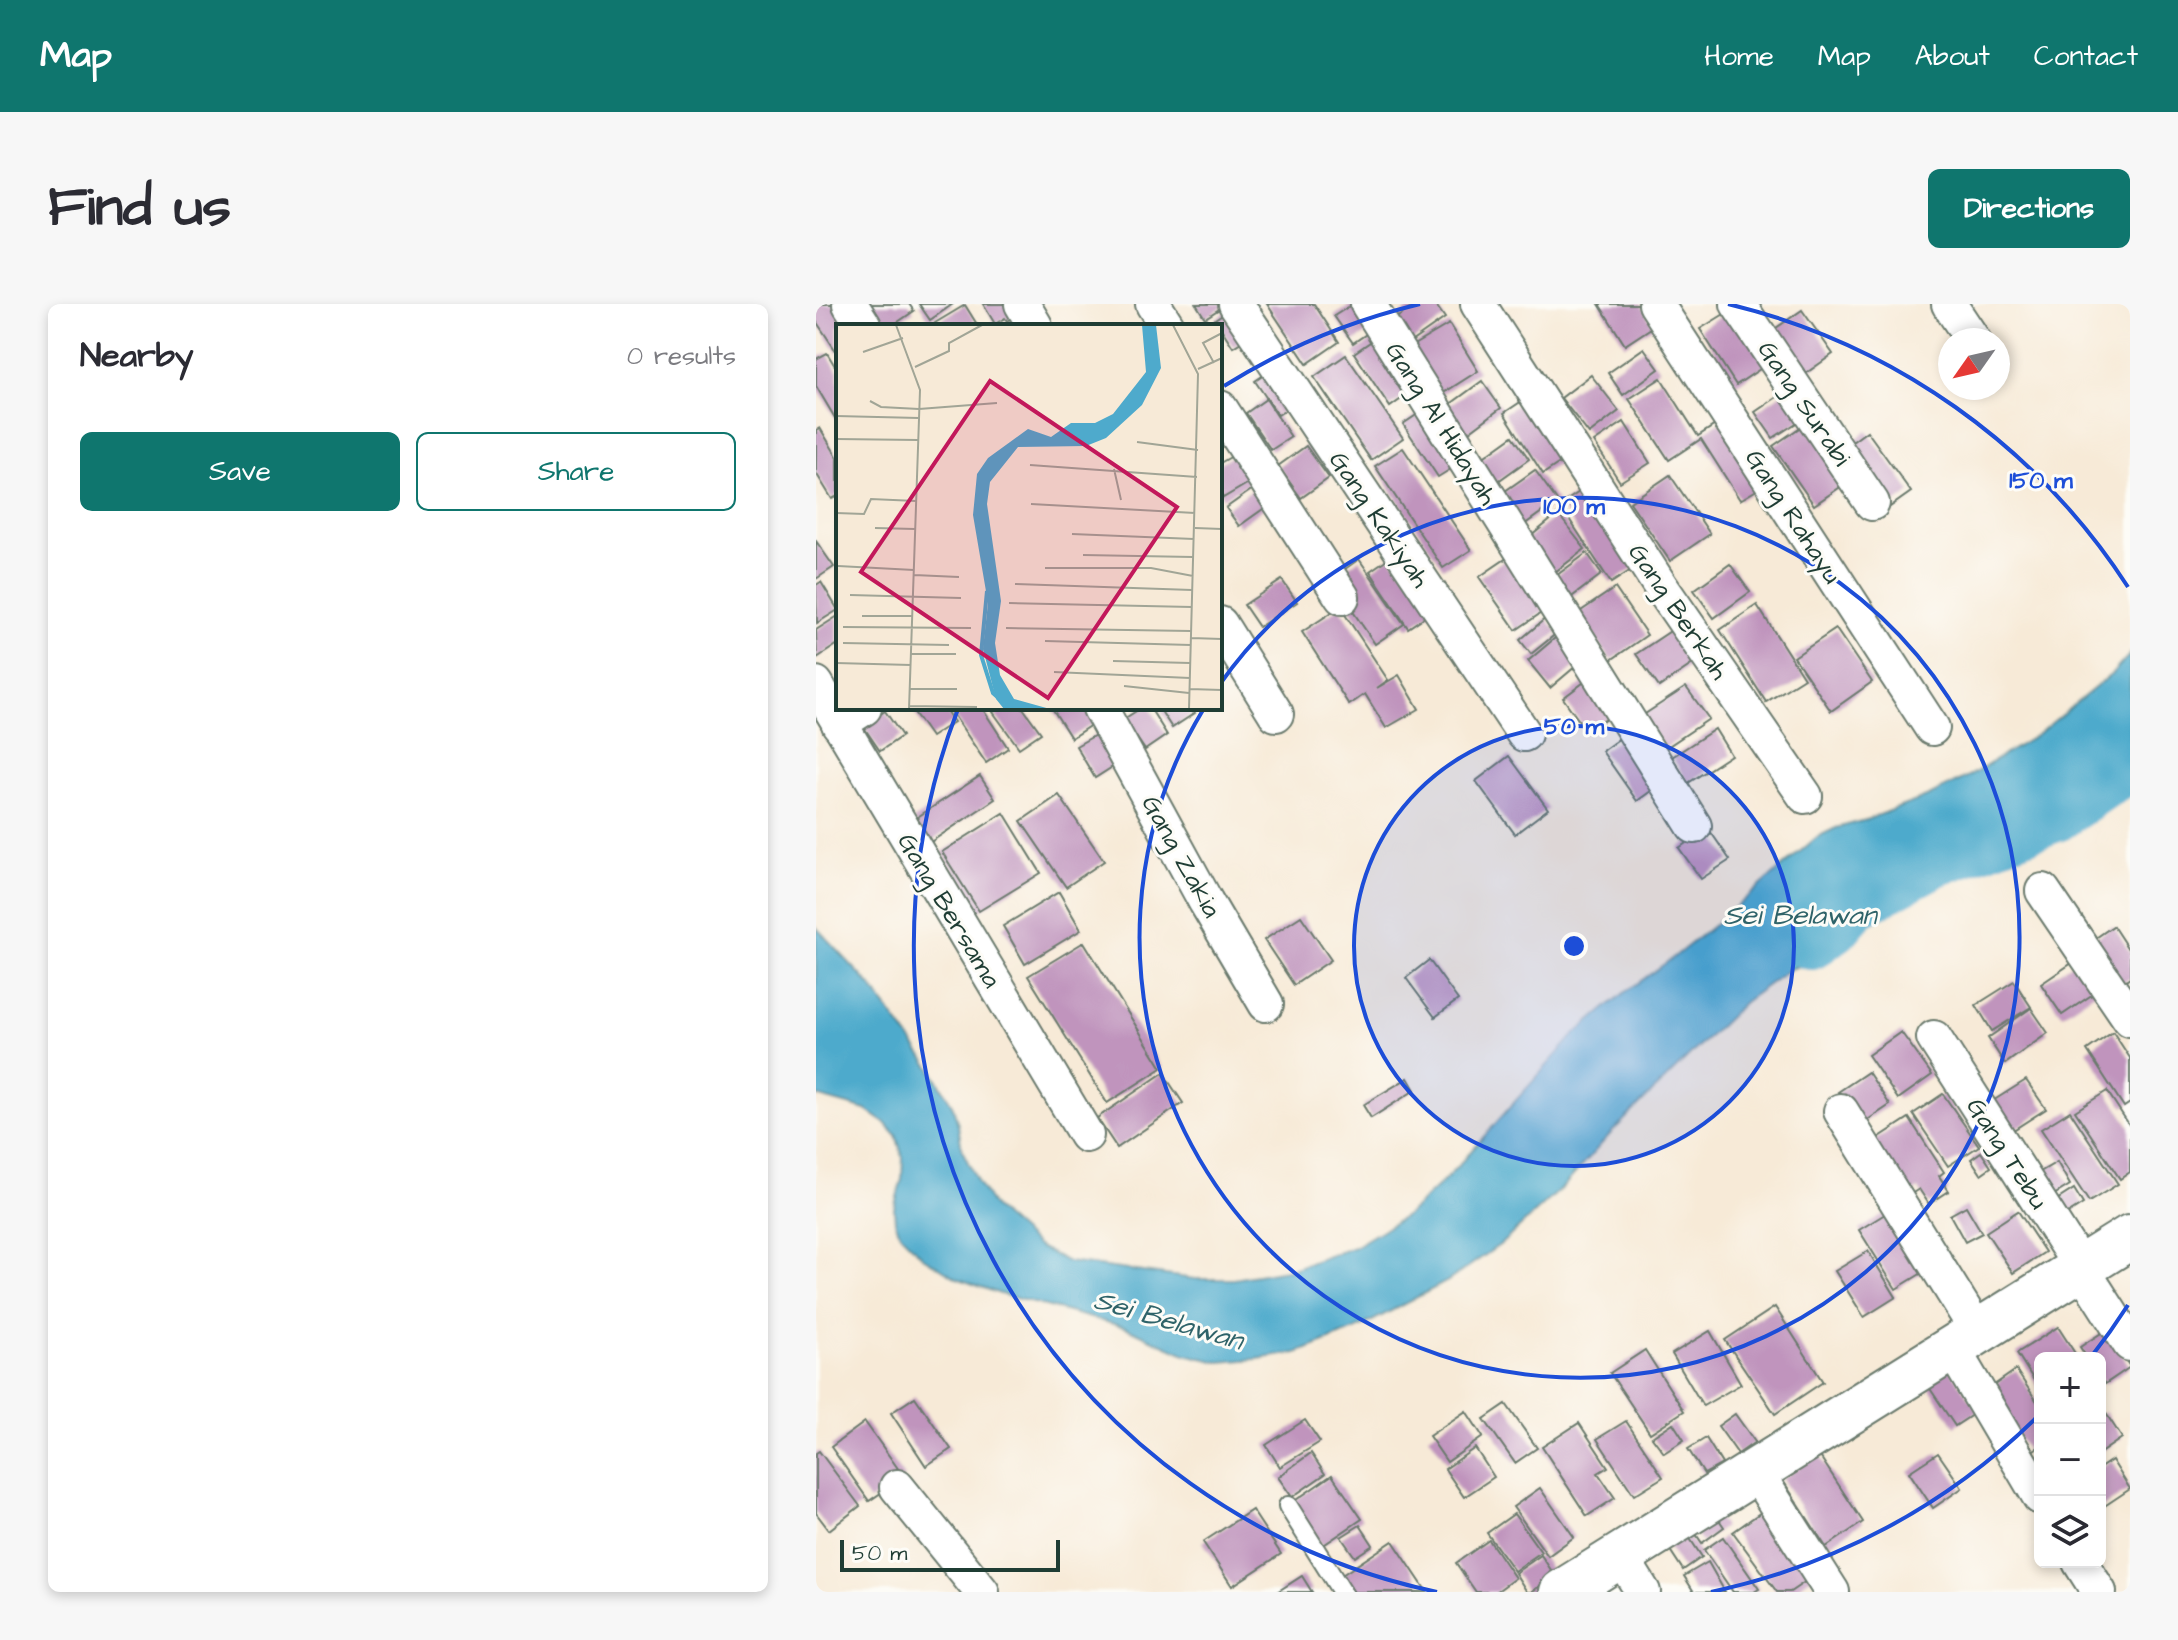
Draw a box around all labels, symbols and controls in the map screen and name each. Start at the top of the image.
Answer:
text: Map [40,30,112,82]
text: Home [1704,37,1774,76]
text: Map [1818,37,1871,76]
text: About [1915,37,1990,76]
text: Contact [2034,37,2138,76]
text: Find us [48,169,231,247]
button: Directions [1928,169,2130,248]
inset map [836,324,1222,710]
north arrow [1938,328,2010,400]
text: Nearby [80,332,194,380]
street label: Gang Surabi [1747,334,1859,475]
street label: Gang Al Hidayah [1375,335,1506,513]
text: 0 results [627,338,736,374]
button: Save [80,432,400,511]
button: Share [416,432,736,511]
street label: Gang Rahayu [1735,442,1850,592]
street label: Gang Kakiyah [1319,444,1438,596]
text: 150 m [2009,464,2073,498]
text: 100 m [1543,490,1605,524]
street label: Gang Berkah [1618,536,1737,688]
text: 50 m [1544,710,1605,744]
street label: Gang Zakia [1131,789,1230,925]
street label: Gang Bersama [887,826,1010,996]
water label: Sei Belawan [1723,896,1879,935]
centre of rings [1560,932,1588,960]
street label: Gang Tebu [1956,1091,2057,1217]
water label: Sei Belawan [1090,1281,1250,1361]
map controls [2034,1352,2106,1568]
button: + [2034,1352,2106,1424]
button: − [2034,1424,2106,1496]
button: layers [2034,1496,2106,1568]
scale bar [840,1536,1060,1572]
text: 50 m [852,1538,907,1569]

